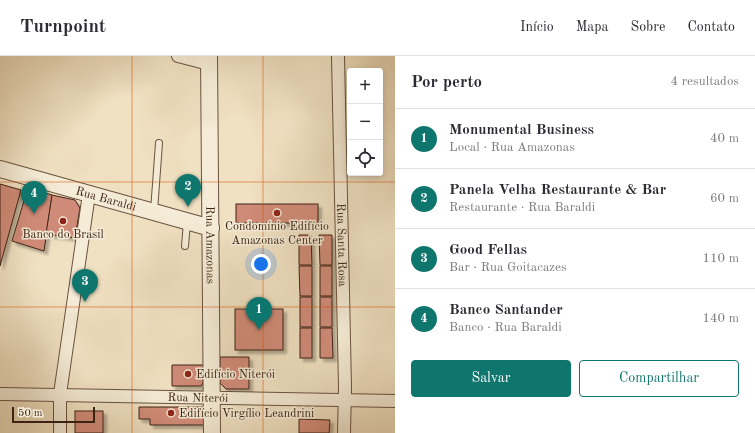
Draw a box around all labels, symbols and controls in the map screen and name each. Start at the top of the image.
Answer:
text: Turnpoint [20,18,106,37]
text: Início [520,20,554,34]
text: Mapa [576,20,608,34]
text: Sobre [630,20,665,34]
text: Contato [687,20,735,34]
map controls [347,68,383,176]
button: + [347,68,383,104]
text: Por perto [411,74,482,91]
text: 4 resultados [671,75,739,88]
button: − [347,104,383,140]
text: Monumental Business [449,123,594,138]
text: 1 [420,132,428,145]
text: 40 m [710,132,739,145]
button: locate [347,140,383,176]
text: Local · Rua Amazonas [449,141,575,154]
pin: 2 [175,174,201,207]
pin: 4 [21,181,47,214]
text: Panela Velha Restaurante & Bar [449,183,666,198]
street label: Rua Baraldi [74,185,137,214]
text: 2 [420,192,428,205]
text: 60 m [710,192,739,205]
text: Restaurante · Rua Baraldi [449,201,595,214]
street label: Rua Santa Rosa [334,203,348,287]
street label: Rua Amazonas [203,206,216,284]
marker: Condomínio Edifício Amazonas Center [272,208,282,218]
marker: Banco do Brasil [58,216,68,226]
place label: Condomínio Edifício Amazonas Center [225,221,329,247]
place label: Banco do Brasil [22,229,104,241]
text: Good Fellas [449,243,527,258]
text: 3 [420,252,428,265]
text: 110 m [702,252,739,265]
your location [251,254,271,274]
text: Bar · Rua Goitacazes [449,261,567,274]
pin: 3 [72,269,98,302]
pin: 1 [246,297,272,330]
text: Banco Santander [449,303,563,318]
text: 4 [420,312,428,325]
text: 140 m [702,312,739,325]
text: Banco · Rua Baraldi [449,321,562,334]
button: Salvar [411,360,571,397]
button: Compartilhar [579,360,739,397]
marker: Edifício Niterói [183,369,193,379]
place label: Edifício Niterói [196,369,275,381]
street label: Rua Niterói [168,392,228,405]
scale bar [12,405,95,424]
text: 50 m [18,408,43,419]
marker: Edifício Virgílio Leandrini [166,408,176,418]
place label: Edifício Virgílio Leandrini [179,408,314,420]

